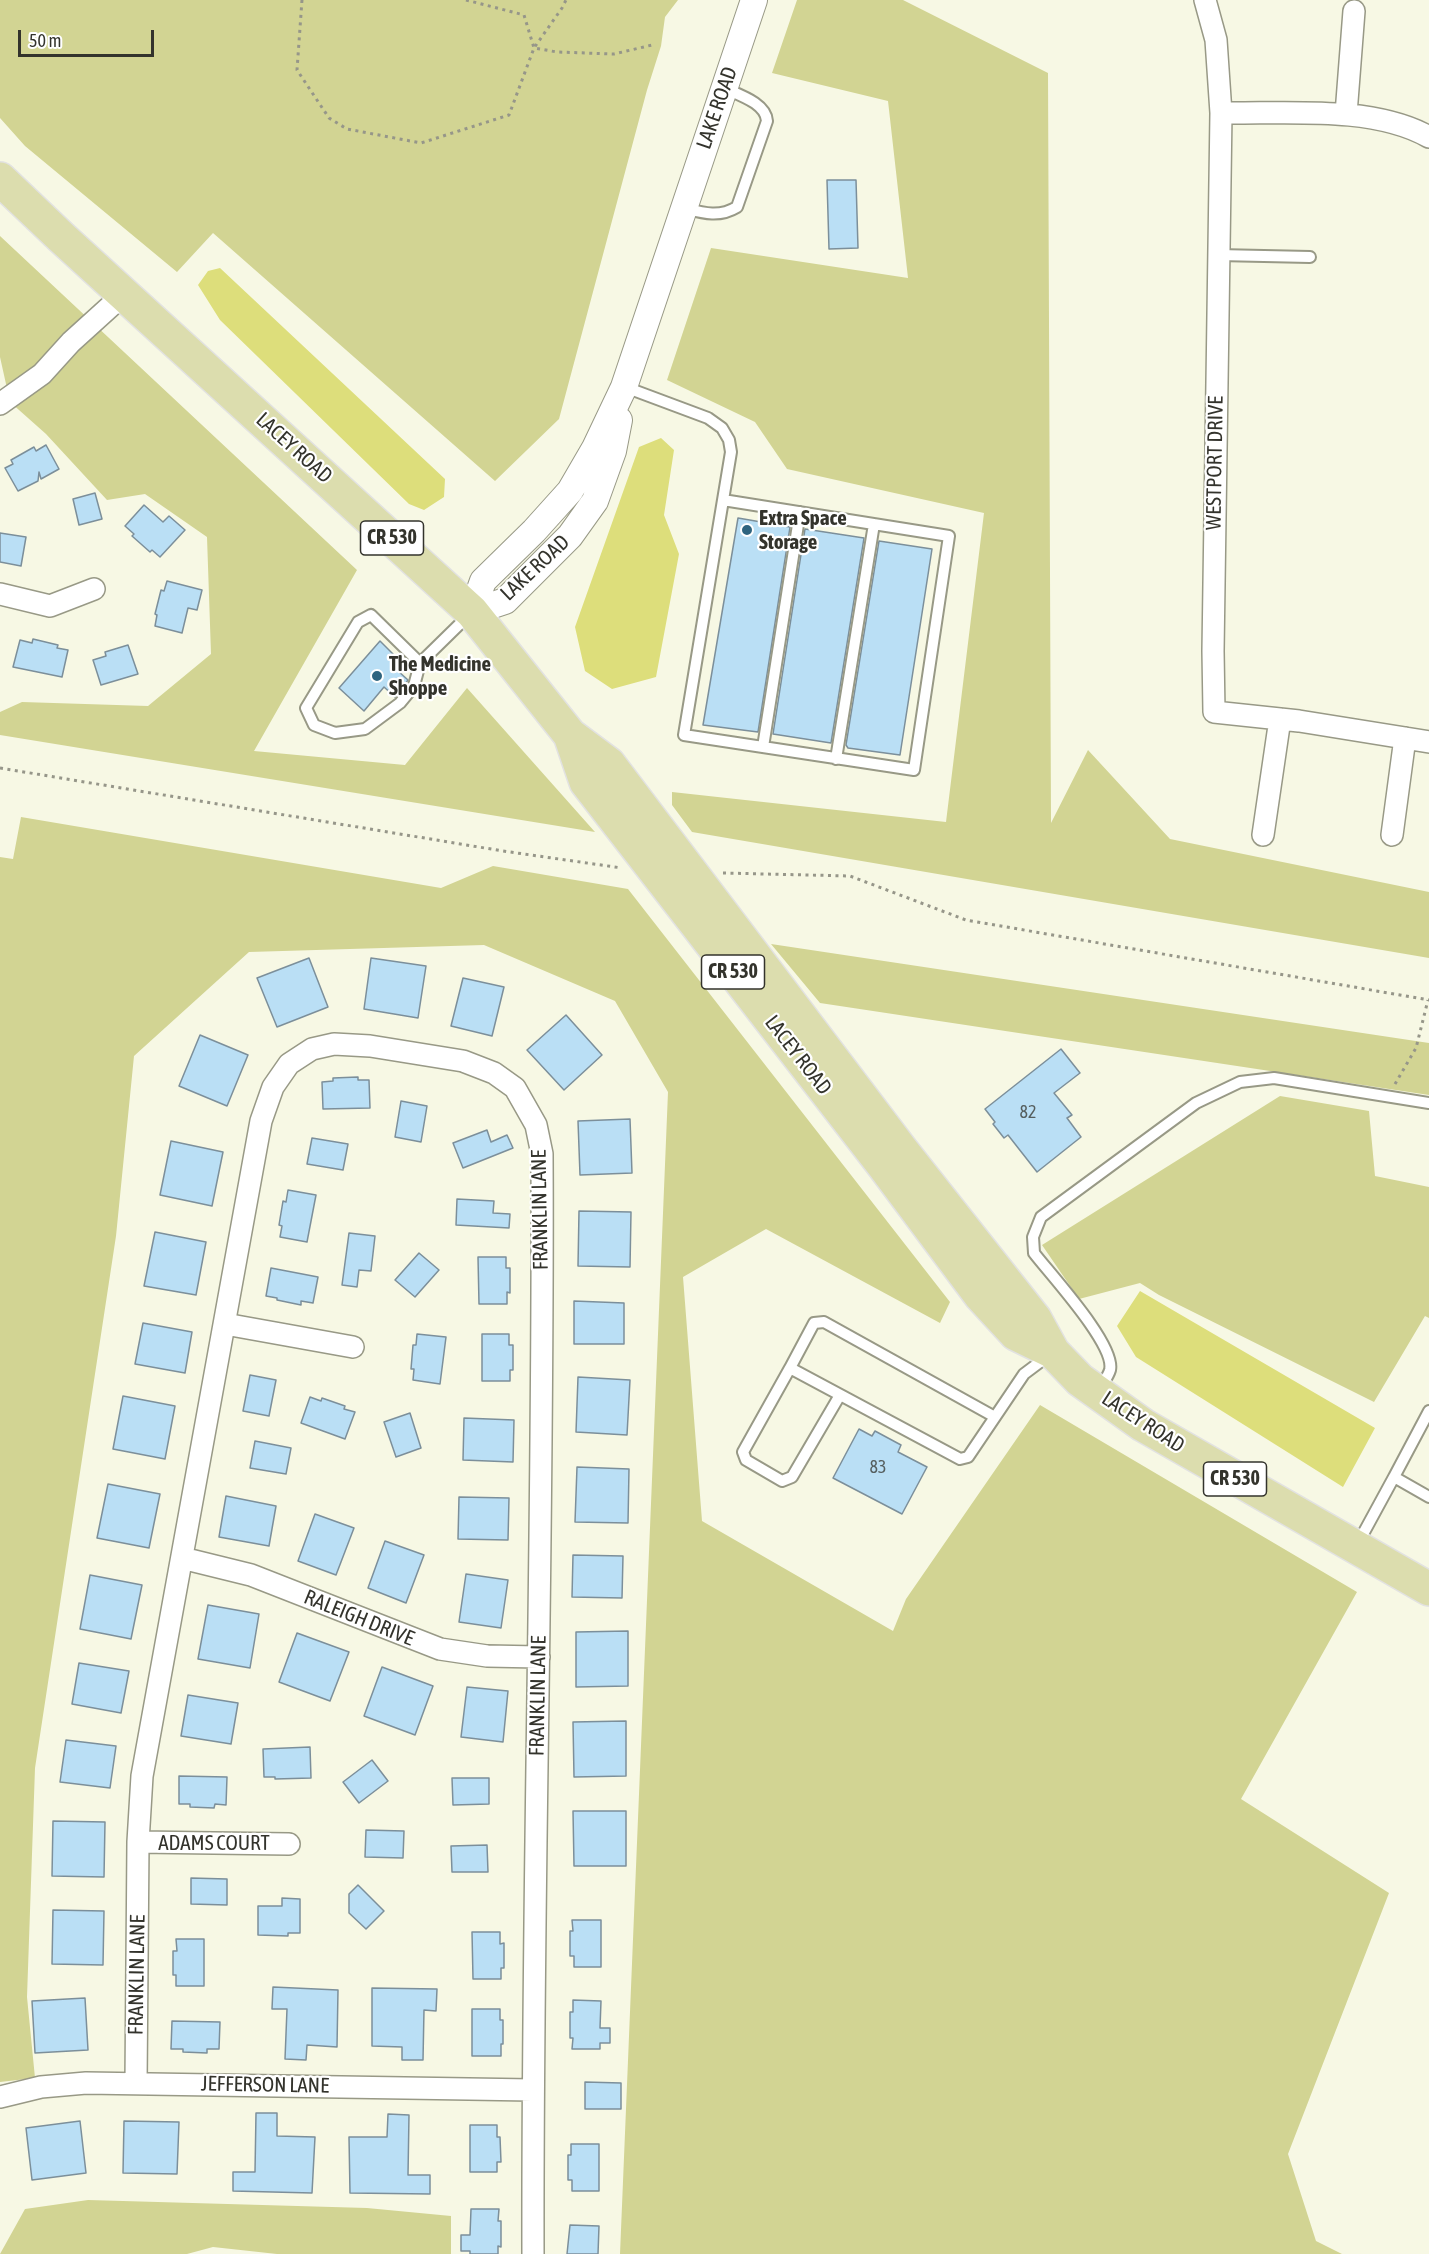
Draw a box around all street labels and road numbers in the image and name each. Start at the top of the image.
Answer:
street label: LAKE ROAD [691,64,743,152]
street label: WESTPORT DRIVE [1201,396,1229,530]
street label: LACEY ROAD [251,407,337,489]
road number: CR 530 [360,521,424,555]
street label: LAKE ROAD [495,530,575,606]
road number: CR 530 [702,955,764,989]
street label: LACEY ROAD [759,1010,837,1100]
street label: FRANKLIN LANE [526,1150,554,1270]
street label: LACEY ROAD [1097,1386,1189,1458]
road number: CR 530 [1204,1462,1266,1496]
street label: RALEIGH DRIVE [300,1585,418,1651]
street label: FRANKLIN LANE [524,1636,552,1756]
street label: ADAMS COURT [158,1830,270,1856]
street label: FRANKLIN LANE [123,1915,151,2035]
street label: JEFFERSON LANE [201,2071,329,2099]

